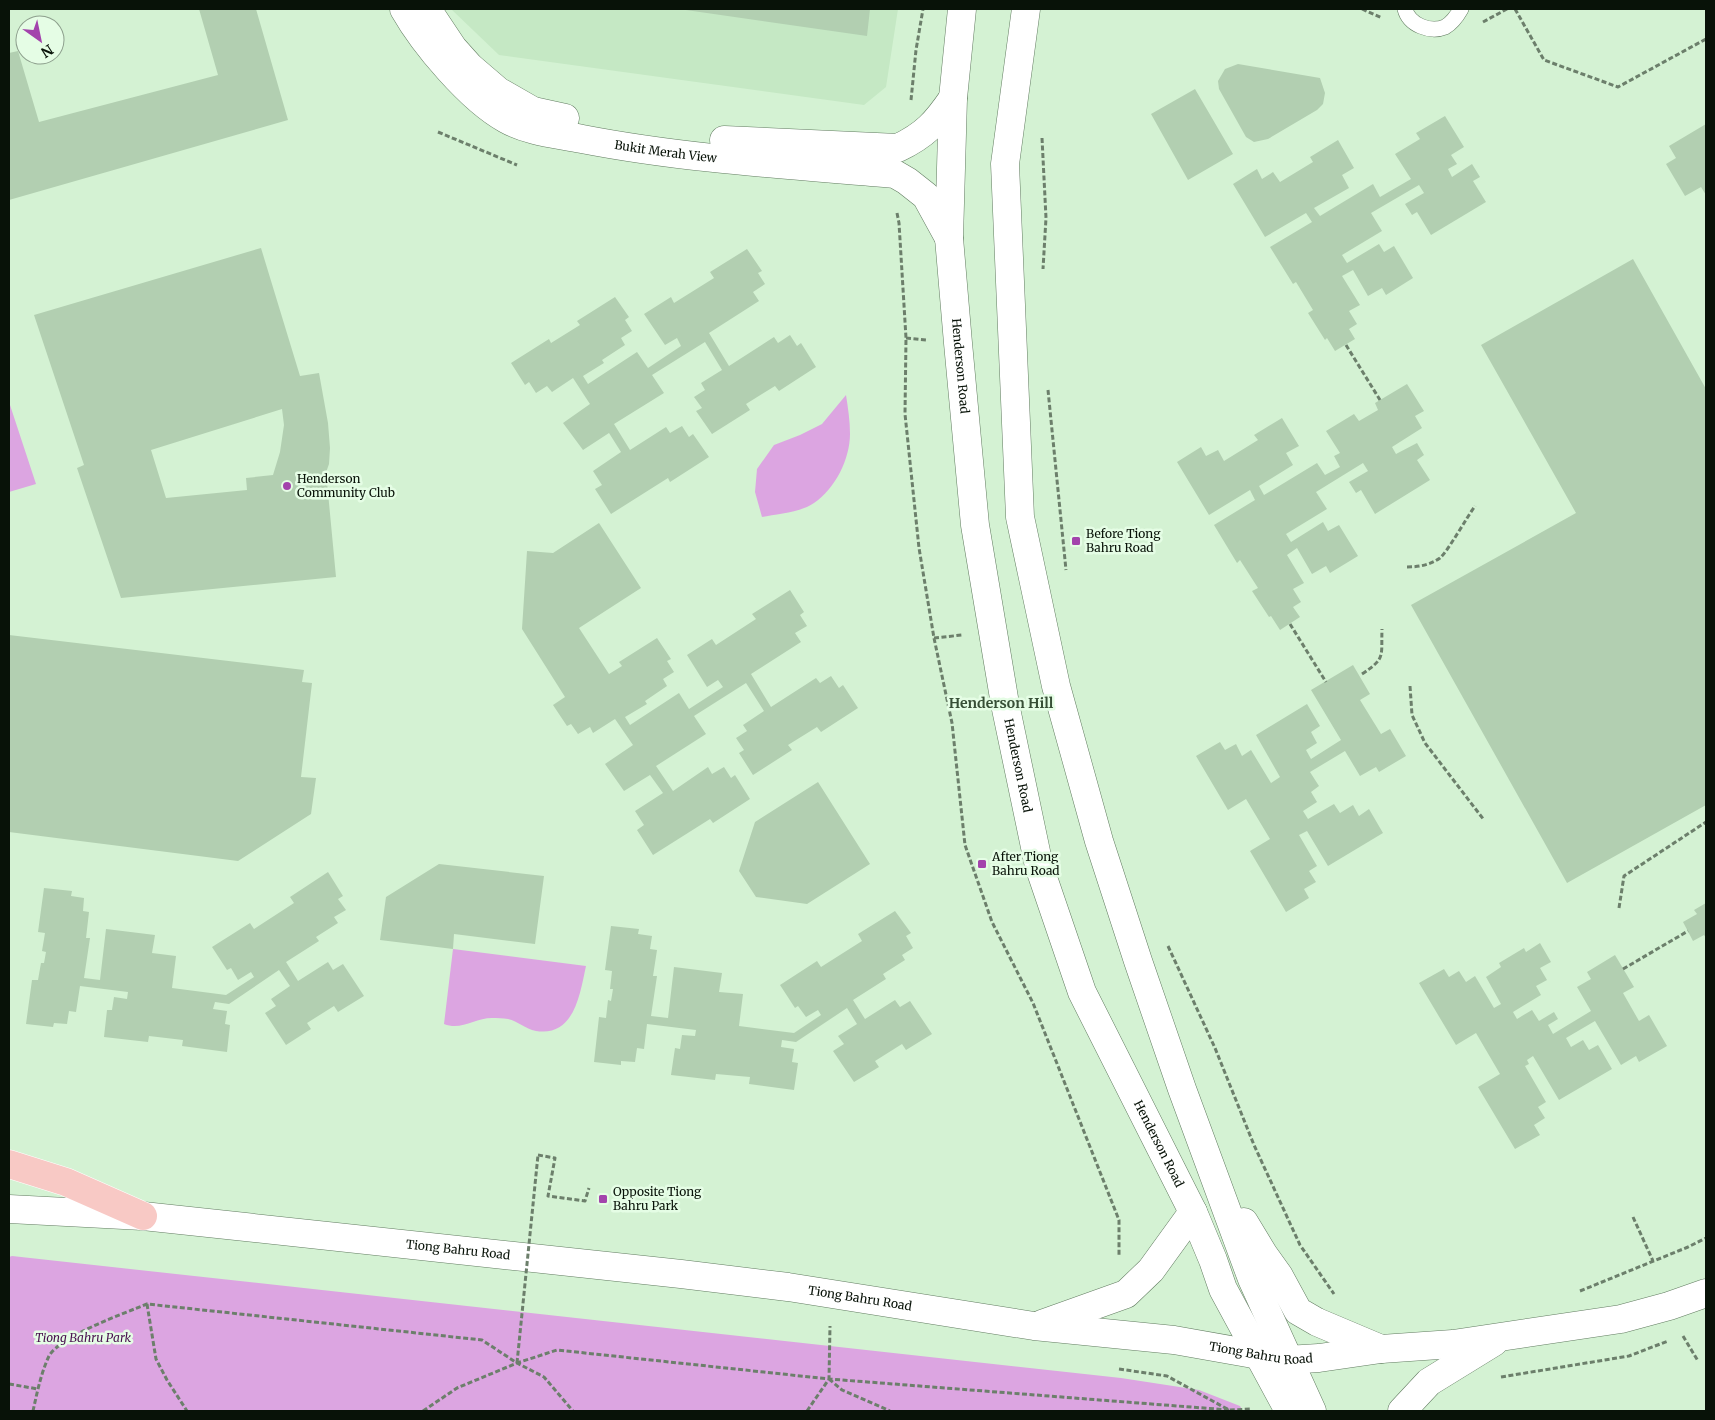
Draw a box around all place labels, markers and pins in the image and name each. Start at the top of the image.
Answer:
place label: Henderson Community Club [297,471,395,500]
marker: Henderson Community Club [281,480,293,492]
place label: Before Tiong Bahru Road [1086,526,1161,555]
marker: Before Tiong Bahru Road [1070,535,1082,547]
place label: After Tiong Bahru Road [991,849,1060,878]
marker: After Tiong Bahru Road [976,858,988,870]
place label: Opposite Tiong Bahru Park [613,1184,702,1213]
marker: Opposite Tiong Bahru Park [597,1193,609,1205]

